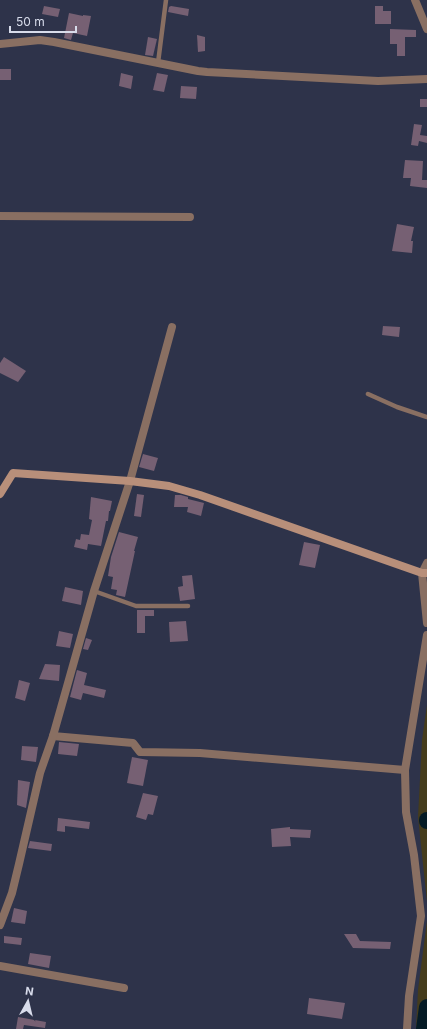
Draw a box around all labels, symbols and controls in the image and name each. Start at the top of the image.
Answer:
scale bar [10,8,76,34]
text: 50 m [16,14,45,29]
north arrow [8,981,48,1021]
text: N [24,984,35,999]

